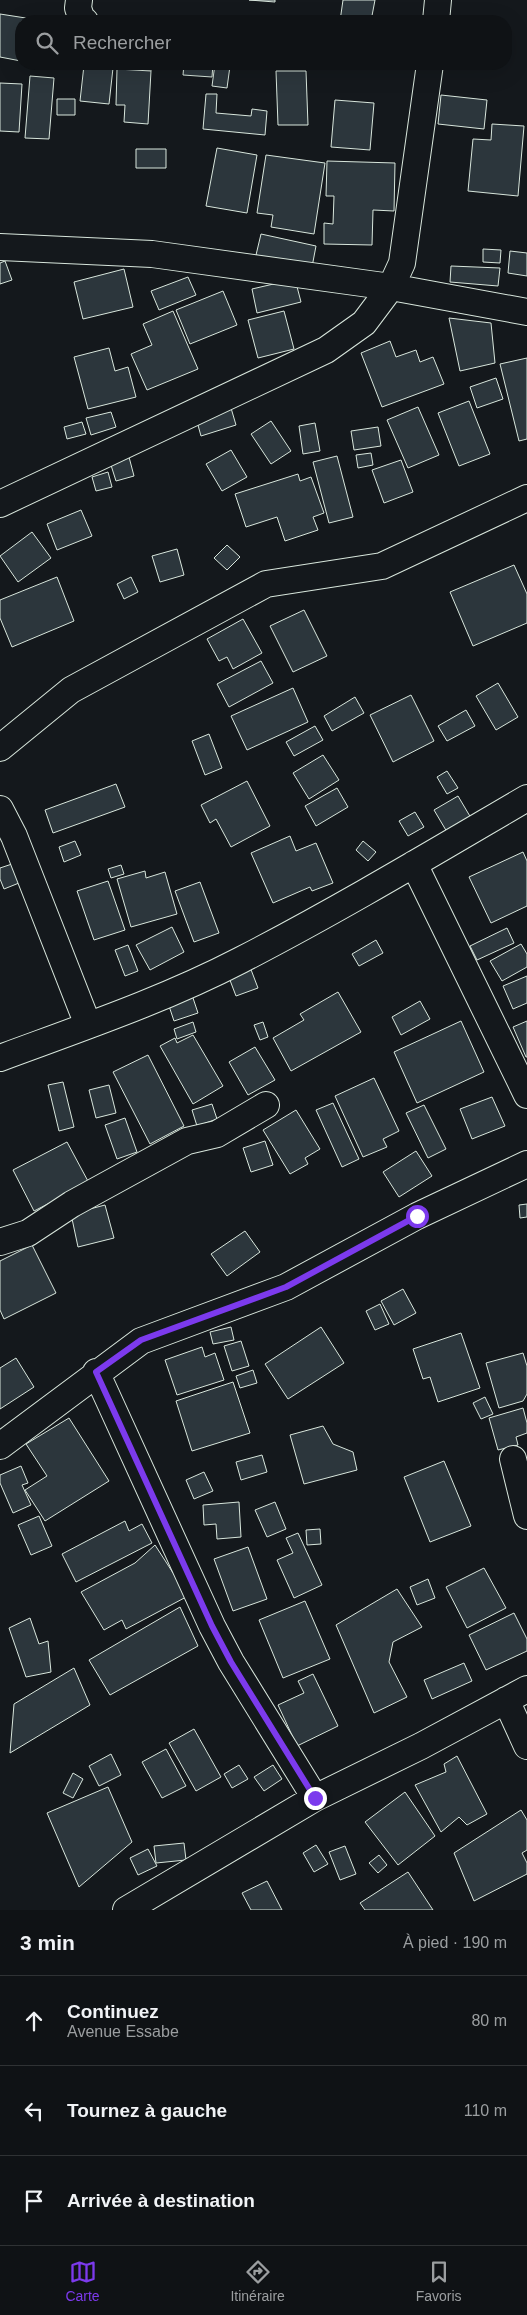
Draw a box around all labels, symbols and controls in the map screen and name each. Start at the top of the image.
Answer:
search box [15,15,512,70]
icon: search [33,29,61,57]
text: Rechercher [73,32,171,53]
route start [406,1205,429,1228]
route end [304,1787,327,1810]
text: 3 min [20,1931,75,1954]
text: À pied · 190 m [403,1934,507,1951]
text: Continuez [67,2001,159,2022]
icon: ahead [20,2007,48,2035]
text: 80 m [471,2012,507,2029]
text: Avenue Essabe [67,2023,179,2040]
icon: left [20,2097,48,2125]
text: Tournez à gauche [67,2100,227,2121]
text: 110 m [464,2102,507,2119]
icon: arrive [20,2187,48,2215]
text: Arrivée à destination [67,2190,255,2211]
tab: Carte [65,2258,100,2304]
tab: Itinéraire [230,2258,285,2304]
tab: Favoris [416,2258,462,2304]

